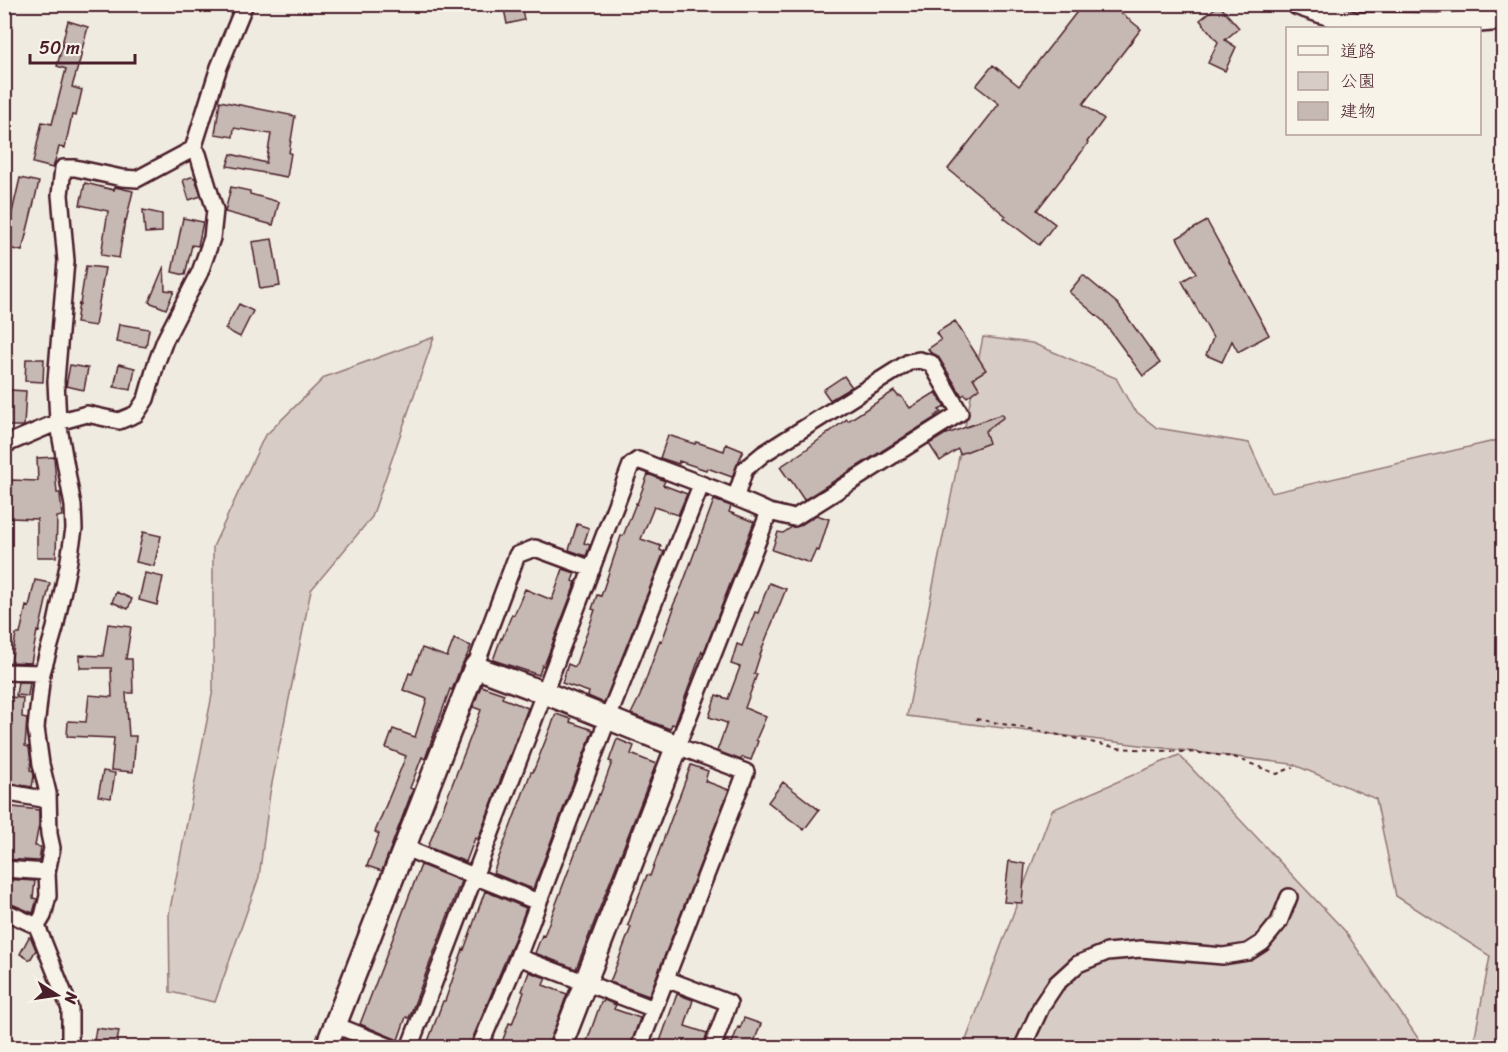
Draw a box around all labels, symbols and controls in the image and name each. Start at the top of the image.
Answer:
scale bar [30,27,135,65]
legend [1286,27,1481,135]
text: 50 m [39,32,80,64]
text: 道路 [1340,35,1376,67]
text: 公園 [1340,65,1376,97]
text: 建物 [1340,95,1376,127]
north arrow [27,965,87,1025]
text: N [56,989,87,1007]

